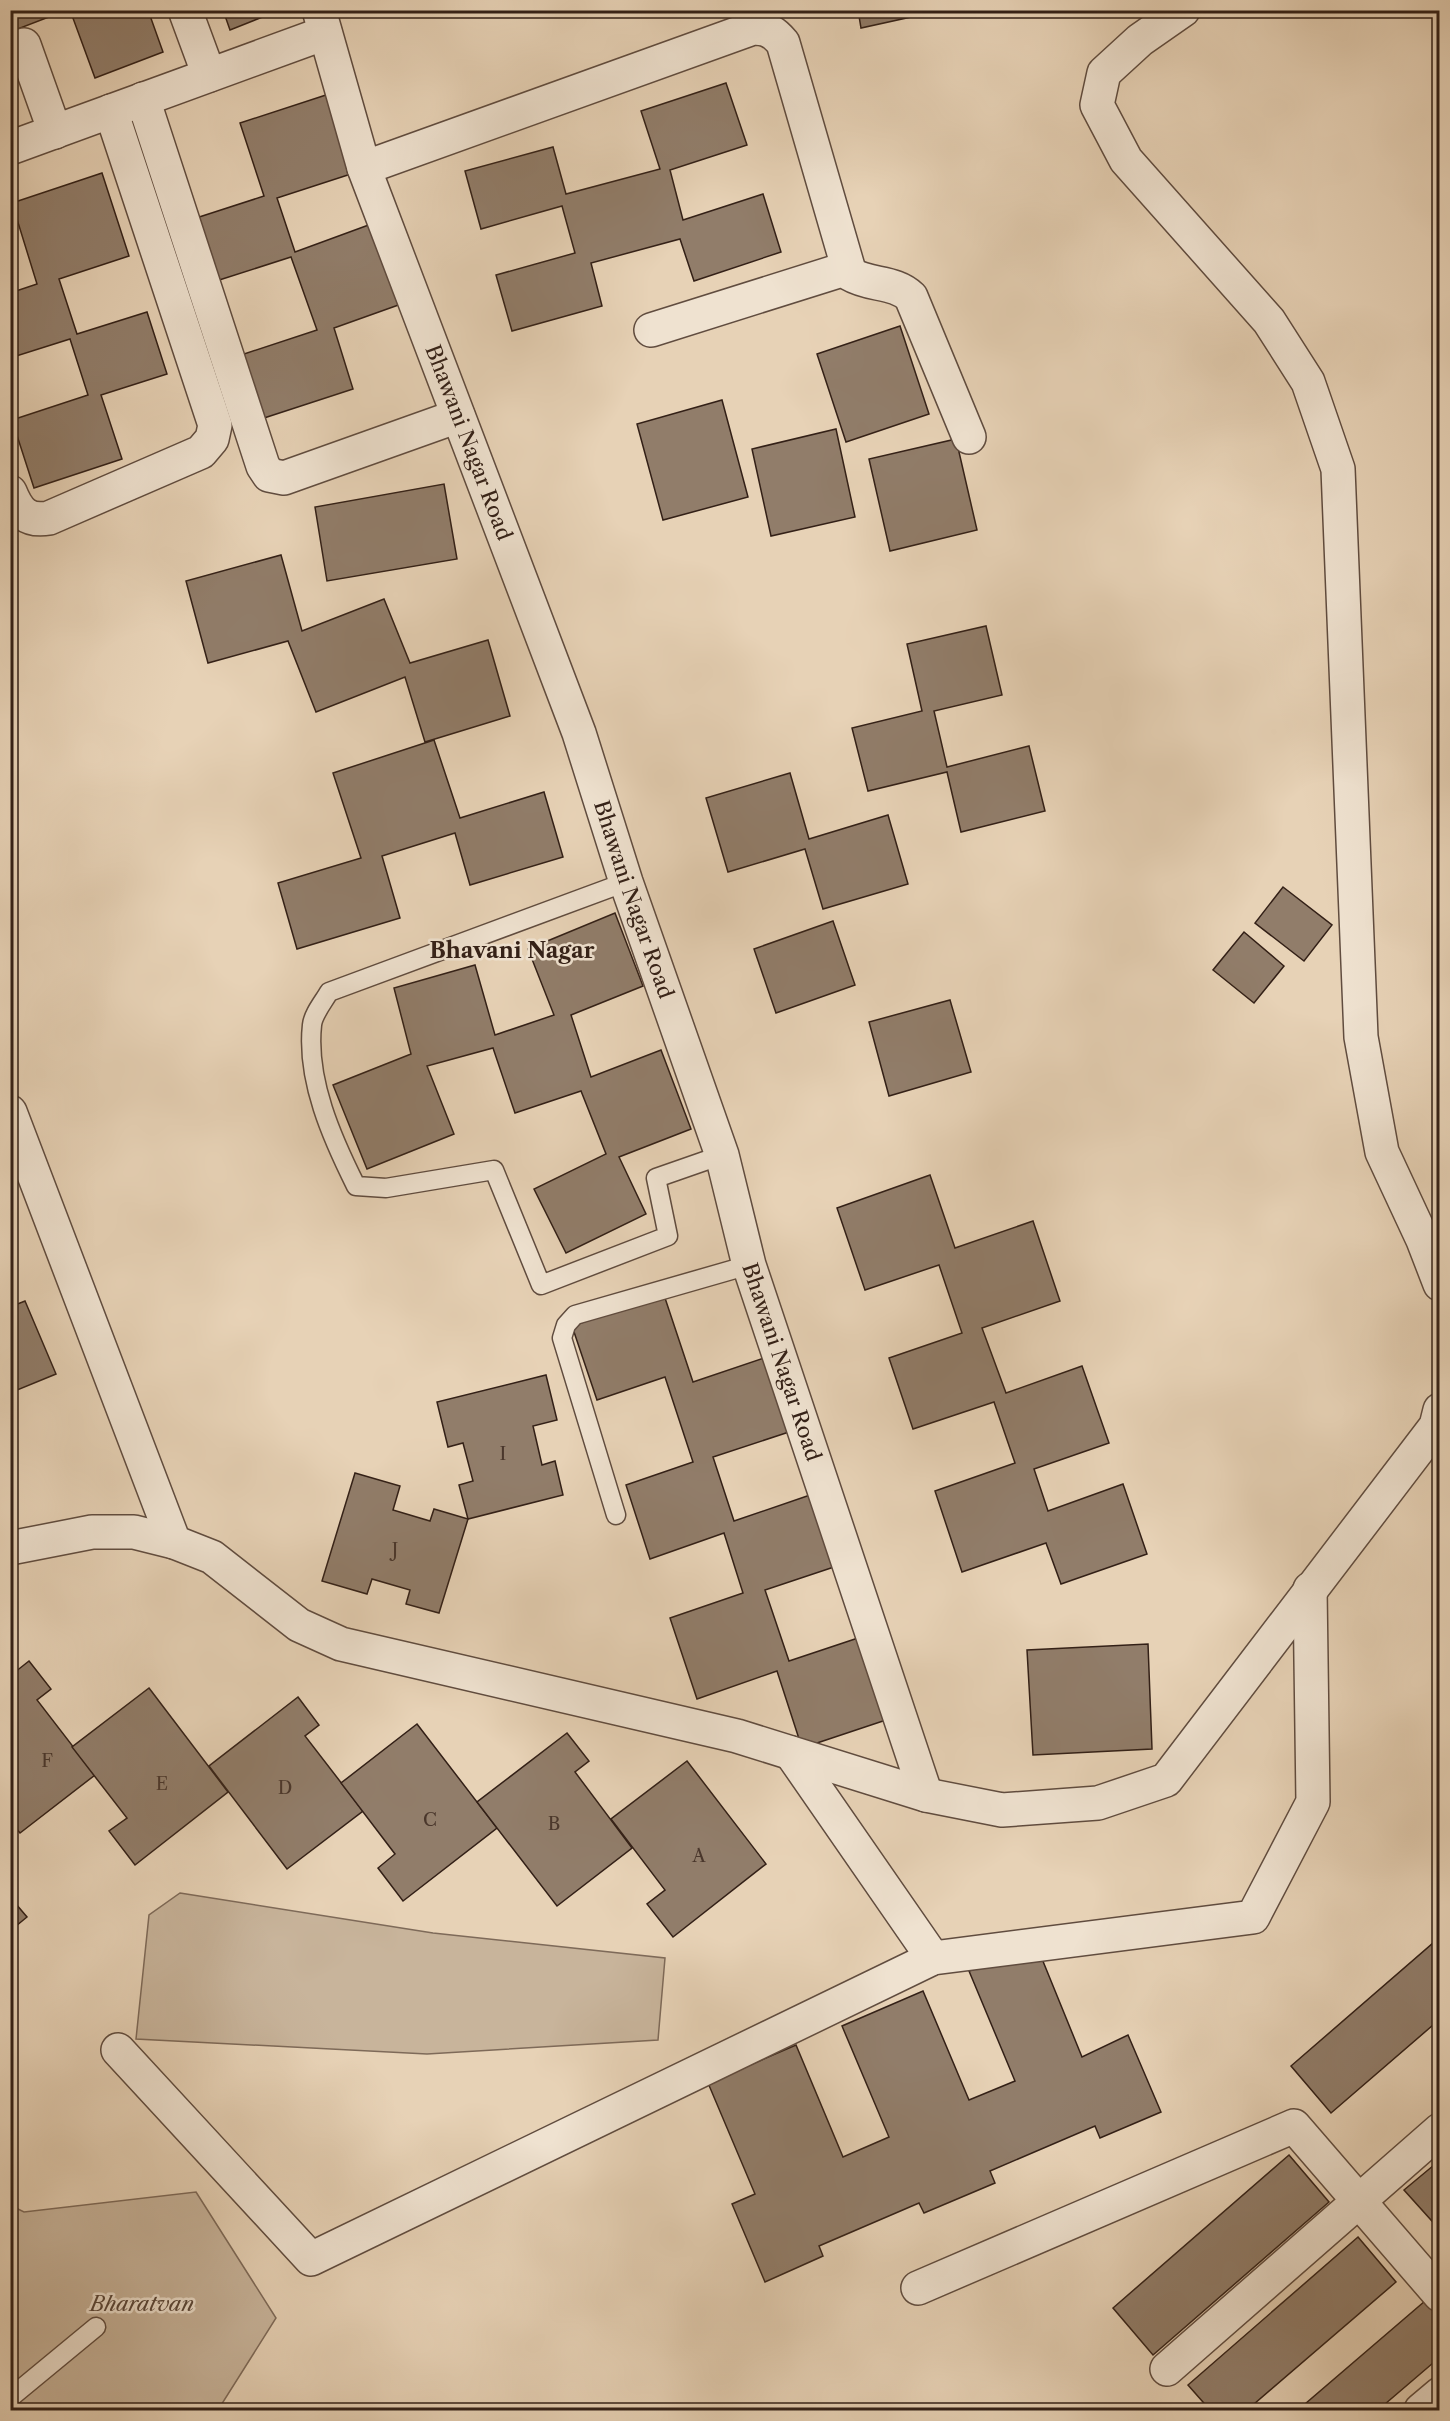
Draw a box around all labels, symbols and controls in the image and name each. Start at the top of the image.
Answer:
street label: Bhawani Nagar Road [420,341,518,544]
street label: Bhawani Nagar Road [589,797,679,1002]
district label: Bhavani Nagar [429,937,595,964]
street label: Bhawani Nagar Road [737,1260,827,1464]
house number: I [500,1443,506,1465]
house number: J [389,1539,398,1561]
house number: F [41,1750,53,1772]
house number: E [156,1773,168,1795]
house number: D [278,1777,292,1799]
house number: C [423,1809,437,1831]
house number: B [548,1813,560,1835]
house number: A [691,1845,706,1867]
park label: Bharatvan [88,2291,194,2316]

